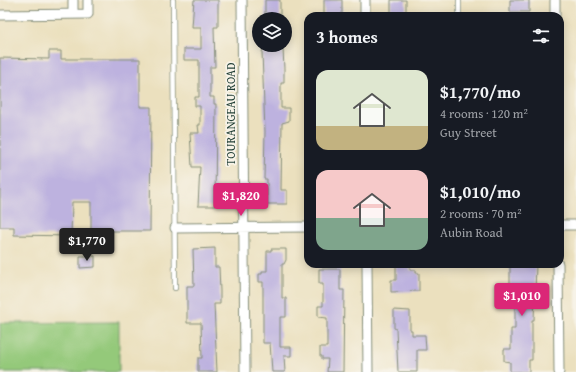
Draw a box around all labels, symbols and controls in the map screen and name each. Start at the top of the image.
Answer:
map controls [252,12,292,52]
button: layers [252,12,292,52]
text: 3 homes [316,24,378,49]
icon: filters [530,25,552,47]
street label: TOURANGEAU ROAD [222,63,239,165]
text: $1,770/mo [440,79,521,104]
icon: home [348,86,396,134]
text: 4 rooms · 120 m² [440,104,528,123]
text: Guy Street [440,123,497,142]
text: $1,010/mo [440,179,521,204]
pin: $1,820 [208,183,274,217]
text: $1,820 [222,186,260,205]
icon: home [348,186,396,234]
text: 2 rooms · 70 m² [440,204,522,223]
text: Aubin Road [440,223,503,242]
pin: $1,770 [54,228,120,262]
text: $1,770 [68,231,106,250]
pin: $1,010 [489,283,555,317]
text: $1,010 [503,286,541,305]

